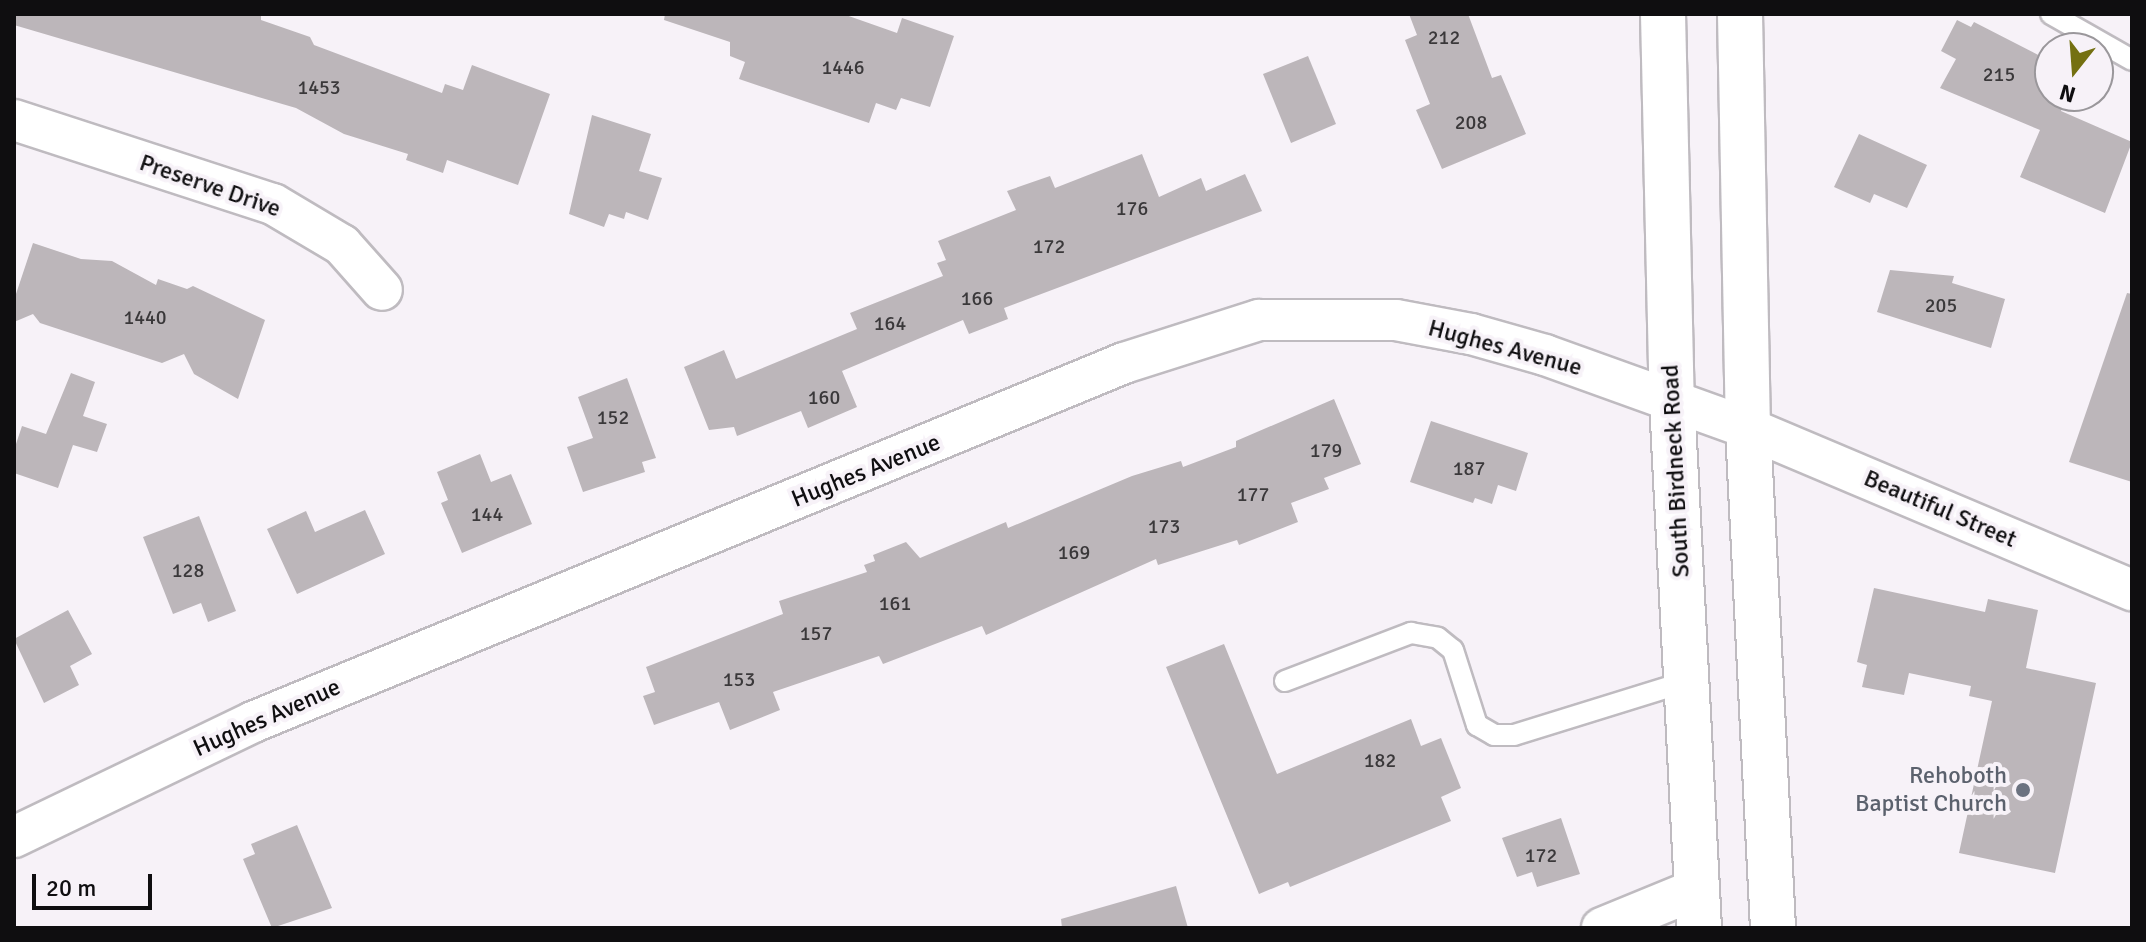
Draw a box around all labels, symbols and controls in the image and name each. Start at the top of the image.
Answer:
house number: 212 [1428,25,1460,49]
north arrow [2034,32,2114,112]
house number: 1446 [821,55,865,79]
house number: 215 [1983,62,2015,86]
house number: 1453 [297,75,341,99]
text: N [2056,78,2079,109]
house number: 208 [1455,110,1487,134]
street label: Preserve Drive [136,148,284,224]
house number: 176 [1116,196,1148,220]
house number: 172 [1033,234,1065,258]
house number: 166 [961,286,993,310]
house number: 205 [1925,293,1957,317]
house number: 1440 [123,305,167,329]
house number: 164 [874,311,906,335]
street label: Hughes Avenue [1425,314,1585,382]
street label: South Birdneck Road [1656,364,1696,578]
house number: 160 [808,385,840,409]
house number: 152 [597,405,629,429]
street label: Hughes Avenue [787,428,945,514]
house number: 179 [1310,438,1342,462]
house number: 187 [1453,456,1485,480]
street label: Beautiful Street [1859,464,2021,554]
house number: 177 [1237,482,1269,506]
house number: 144 [471,502,503,526]
house number: 173 [1148,514,1180,538]
house number: 169 [1058,540,1090,564]
house number: 128 [172,558,204,582]
house number: 161 [879,591,911,615]
house number: 157 [800,621,832,645]
house number: 153 [723,667,755,691]
street label: Hughes Avenue [189,673,345,763]
house number: 182 [1364,748,1396,772]
place label: Rehoboth Baptist Church [1855,762,2007,818]
marker: Rehoboth Baptist Church [2014,781,2032,799]
house number: 172 [1525,843,1557,867]
scale bar [36,858,156,908]
text: 20 m [46,873,96,903]

